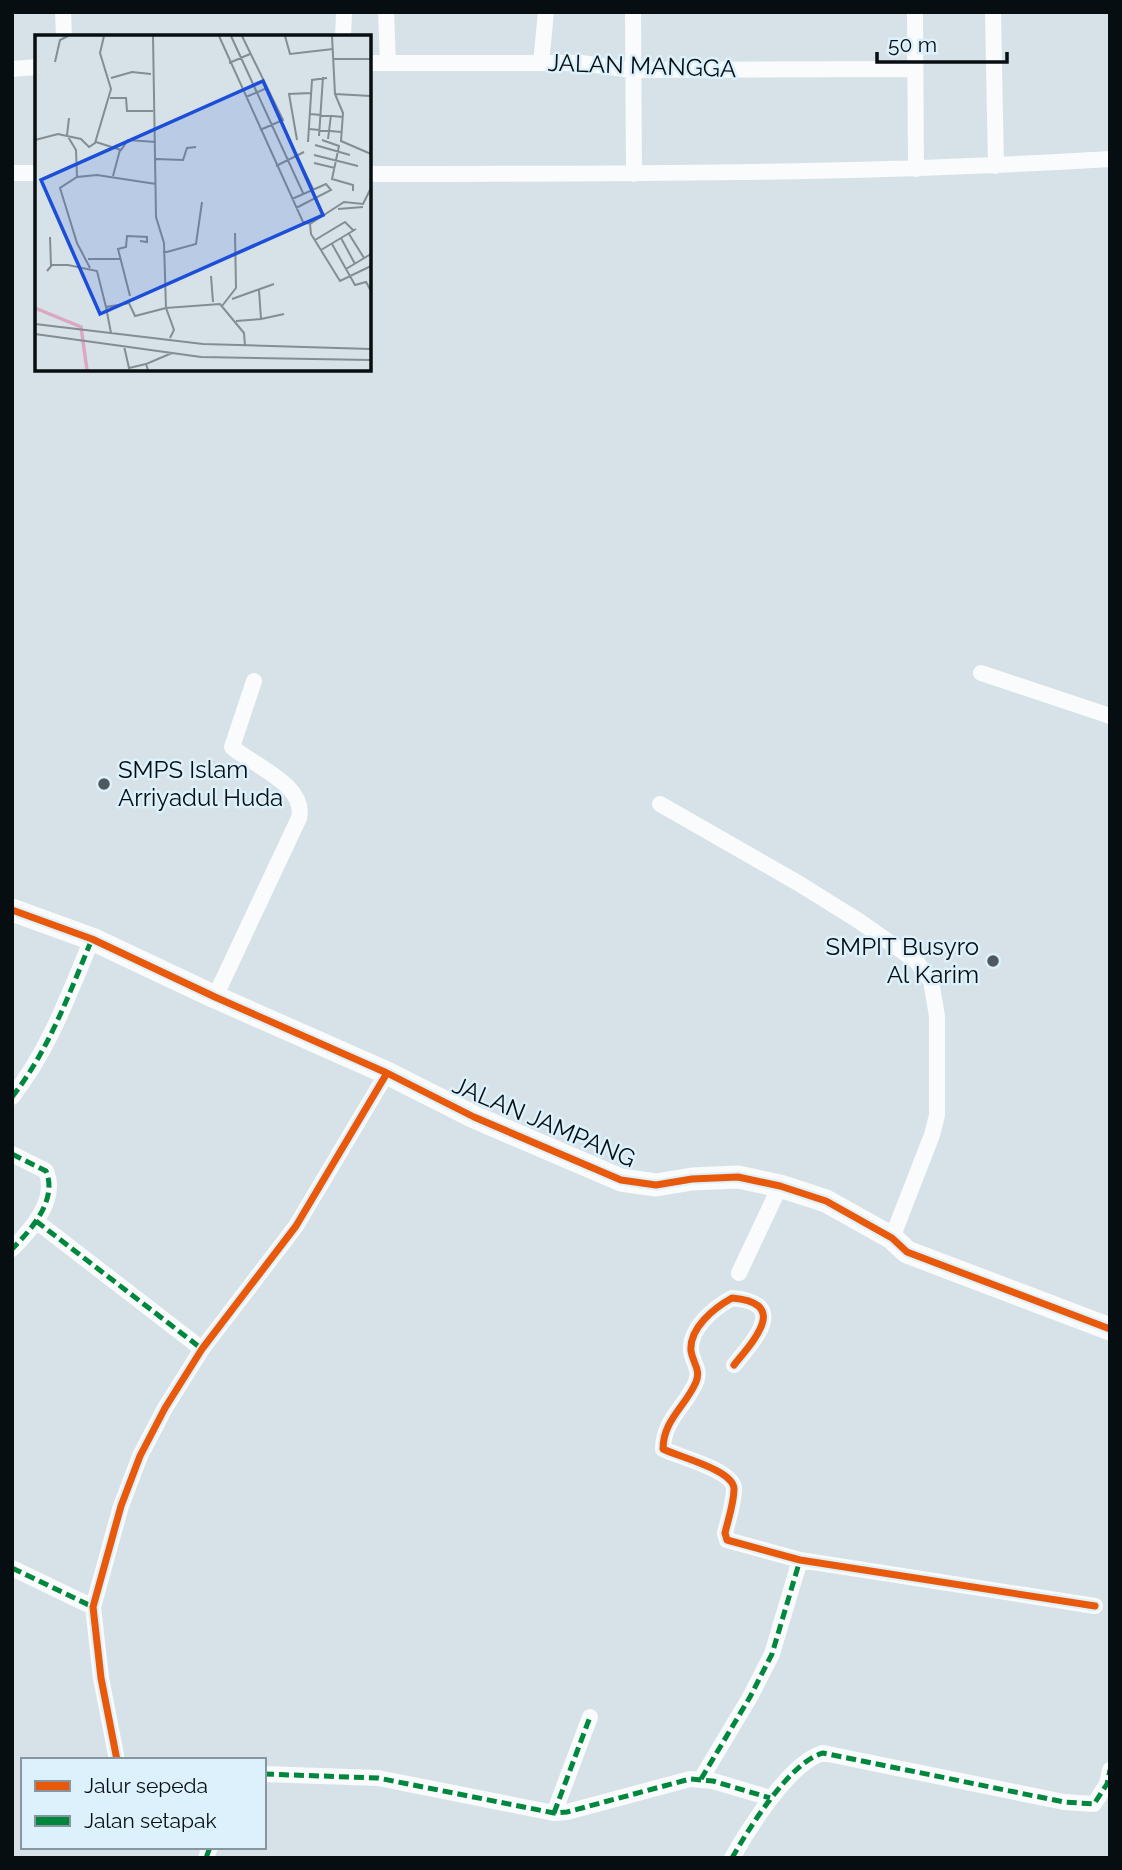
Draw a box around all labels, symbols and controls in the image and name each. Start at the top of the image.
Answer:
scale bar [877,21,1006,65]
text: 50 m [888,32,937,57]
inset map [35,35,371,371]
street label: JALAN MANGGA [547,48,737,83]
place label: SMPS Islam Arriyadul Huda [118,755,283,812]
marker: SMPS Islam Arriyadul Huda [96,776,112,792]
place label: SMPIT Busyro Al Karim [826,932,979,989]
marker: SMPIT Busyro Al Karim [985,953,1001,969]
street label: JALAN JAMPANG [448,1070,640,1173]
legend [21,1758,266,1849]
text: Jalur sepeda [84,1773,208,1798]
text: Jalan setapak [84,1808,217,1833]

